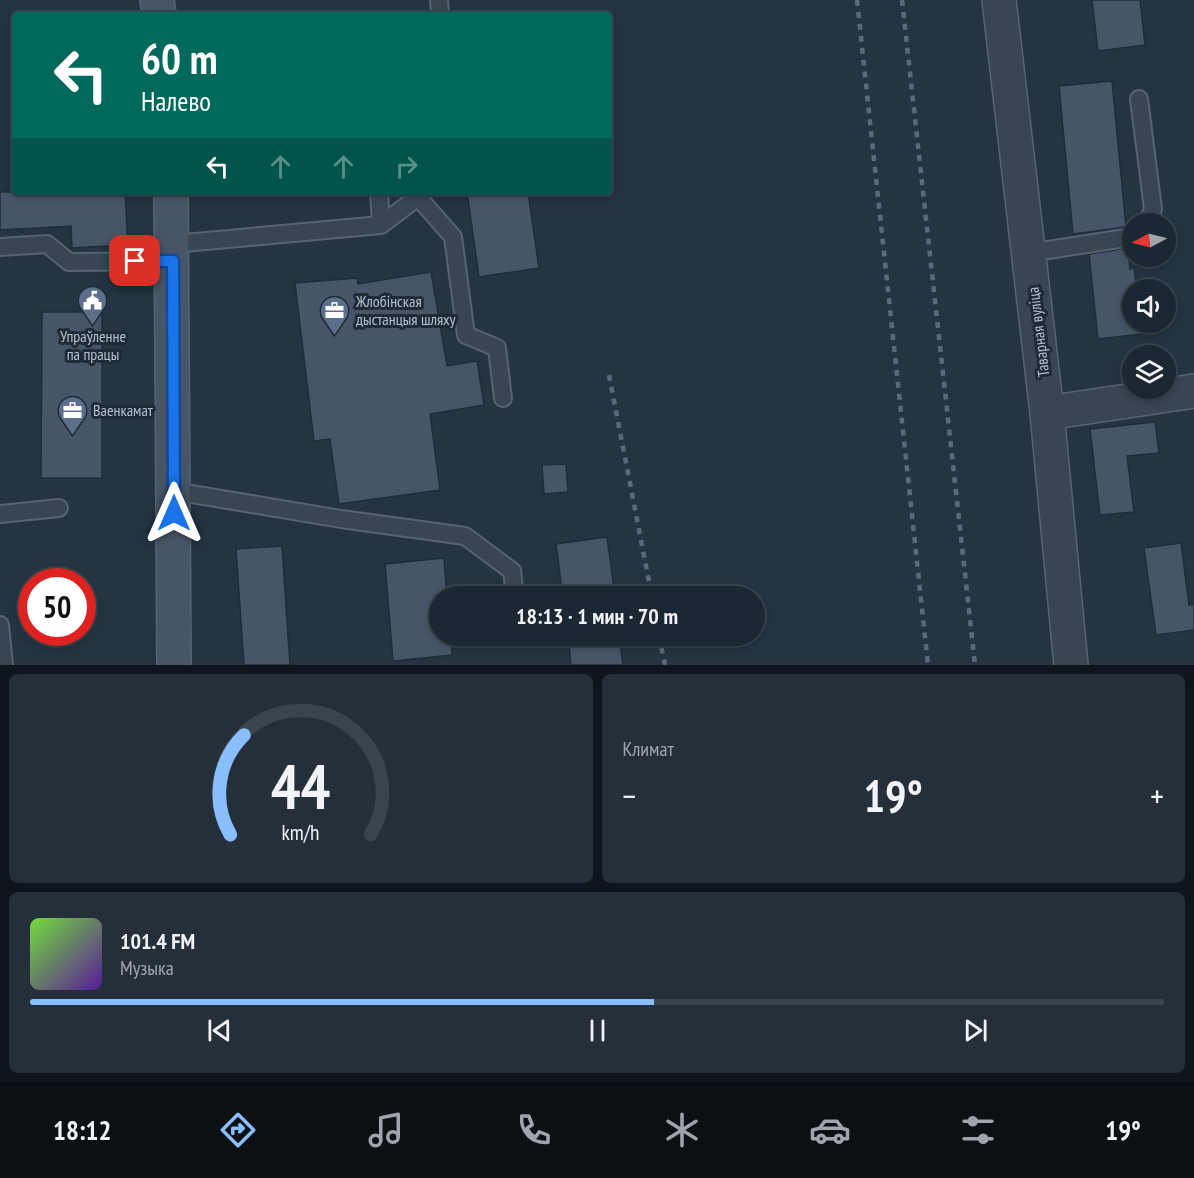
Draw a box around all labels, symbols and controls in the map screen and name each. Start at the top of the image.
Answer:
text: 60 m [141,31,218,86]
icon: left [42,36,120,114]
text: Налево [141,84,211,118]
icon: left [201,150,234,183]
icon: ahead [264,150,297,183]
icon: ahead [327,150,360,183]
icon: right [390,150,423,183]
north arrow [1122,213,1176,267]
map controls [1122,213,1176,399]
pin [109,235,160,286]
icon: arrive [118,244,151,277]
button: sound [1122,279,1176,333]
public building icon: Упраўленне па працы [77,284,109,326]
street label: Таварная вуліца [1023,286,1053,378]
place label: Жлобінская дыстанцыя шляху [355,291,456,329]
office icon: Жлобінская дыстанцыя шляху [319,294,351,336]
place label: Упраўленне па працы [60,326,126,364]
button: layers [1122,345,1176,399]
office icon: Ваенкамат [56,394,88,436]
place label: Ваенкамат [93,400,154,420]
position arrow [142,481,206,545]
speed limit sign: 50 [18,568,96,646]
text: 18:13 · 1 мин · 70 m [516,602,678,630]
text: Климат [623,736,674,762]
text: 44 [271,745,331,826]
text: 19° [864,766,923,824]
text: − [623,774,636,817]
text: + [1150,774,1164,817]
text: km/h [282,819,320,847]
text: 101.4 FM [120,927,195,955]
text: Музыка [120,955,174,981]
icon: previous [203,1014,236,1047]
icon: pause [581,1014,614,1047]
icon: next [959,1014,992,1047]
icon: directions [217,1109,259,1151]
icon: music [365,1109,407,1151]
icon: phone [513,1109,555,1151]
icon: climate [661,1109,703,1151]
icon: car [809,1109,851,1151]
icon: filters [957,1109,999,1151]
text: 18:12 [53,1113,111,1147]
text: 19° [1105,1113,1141,1147]

